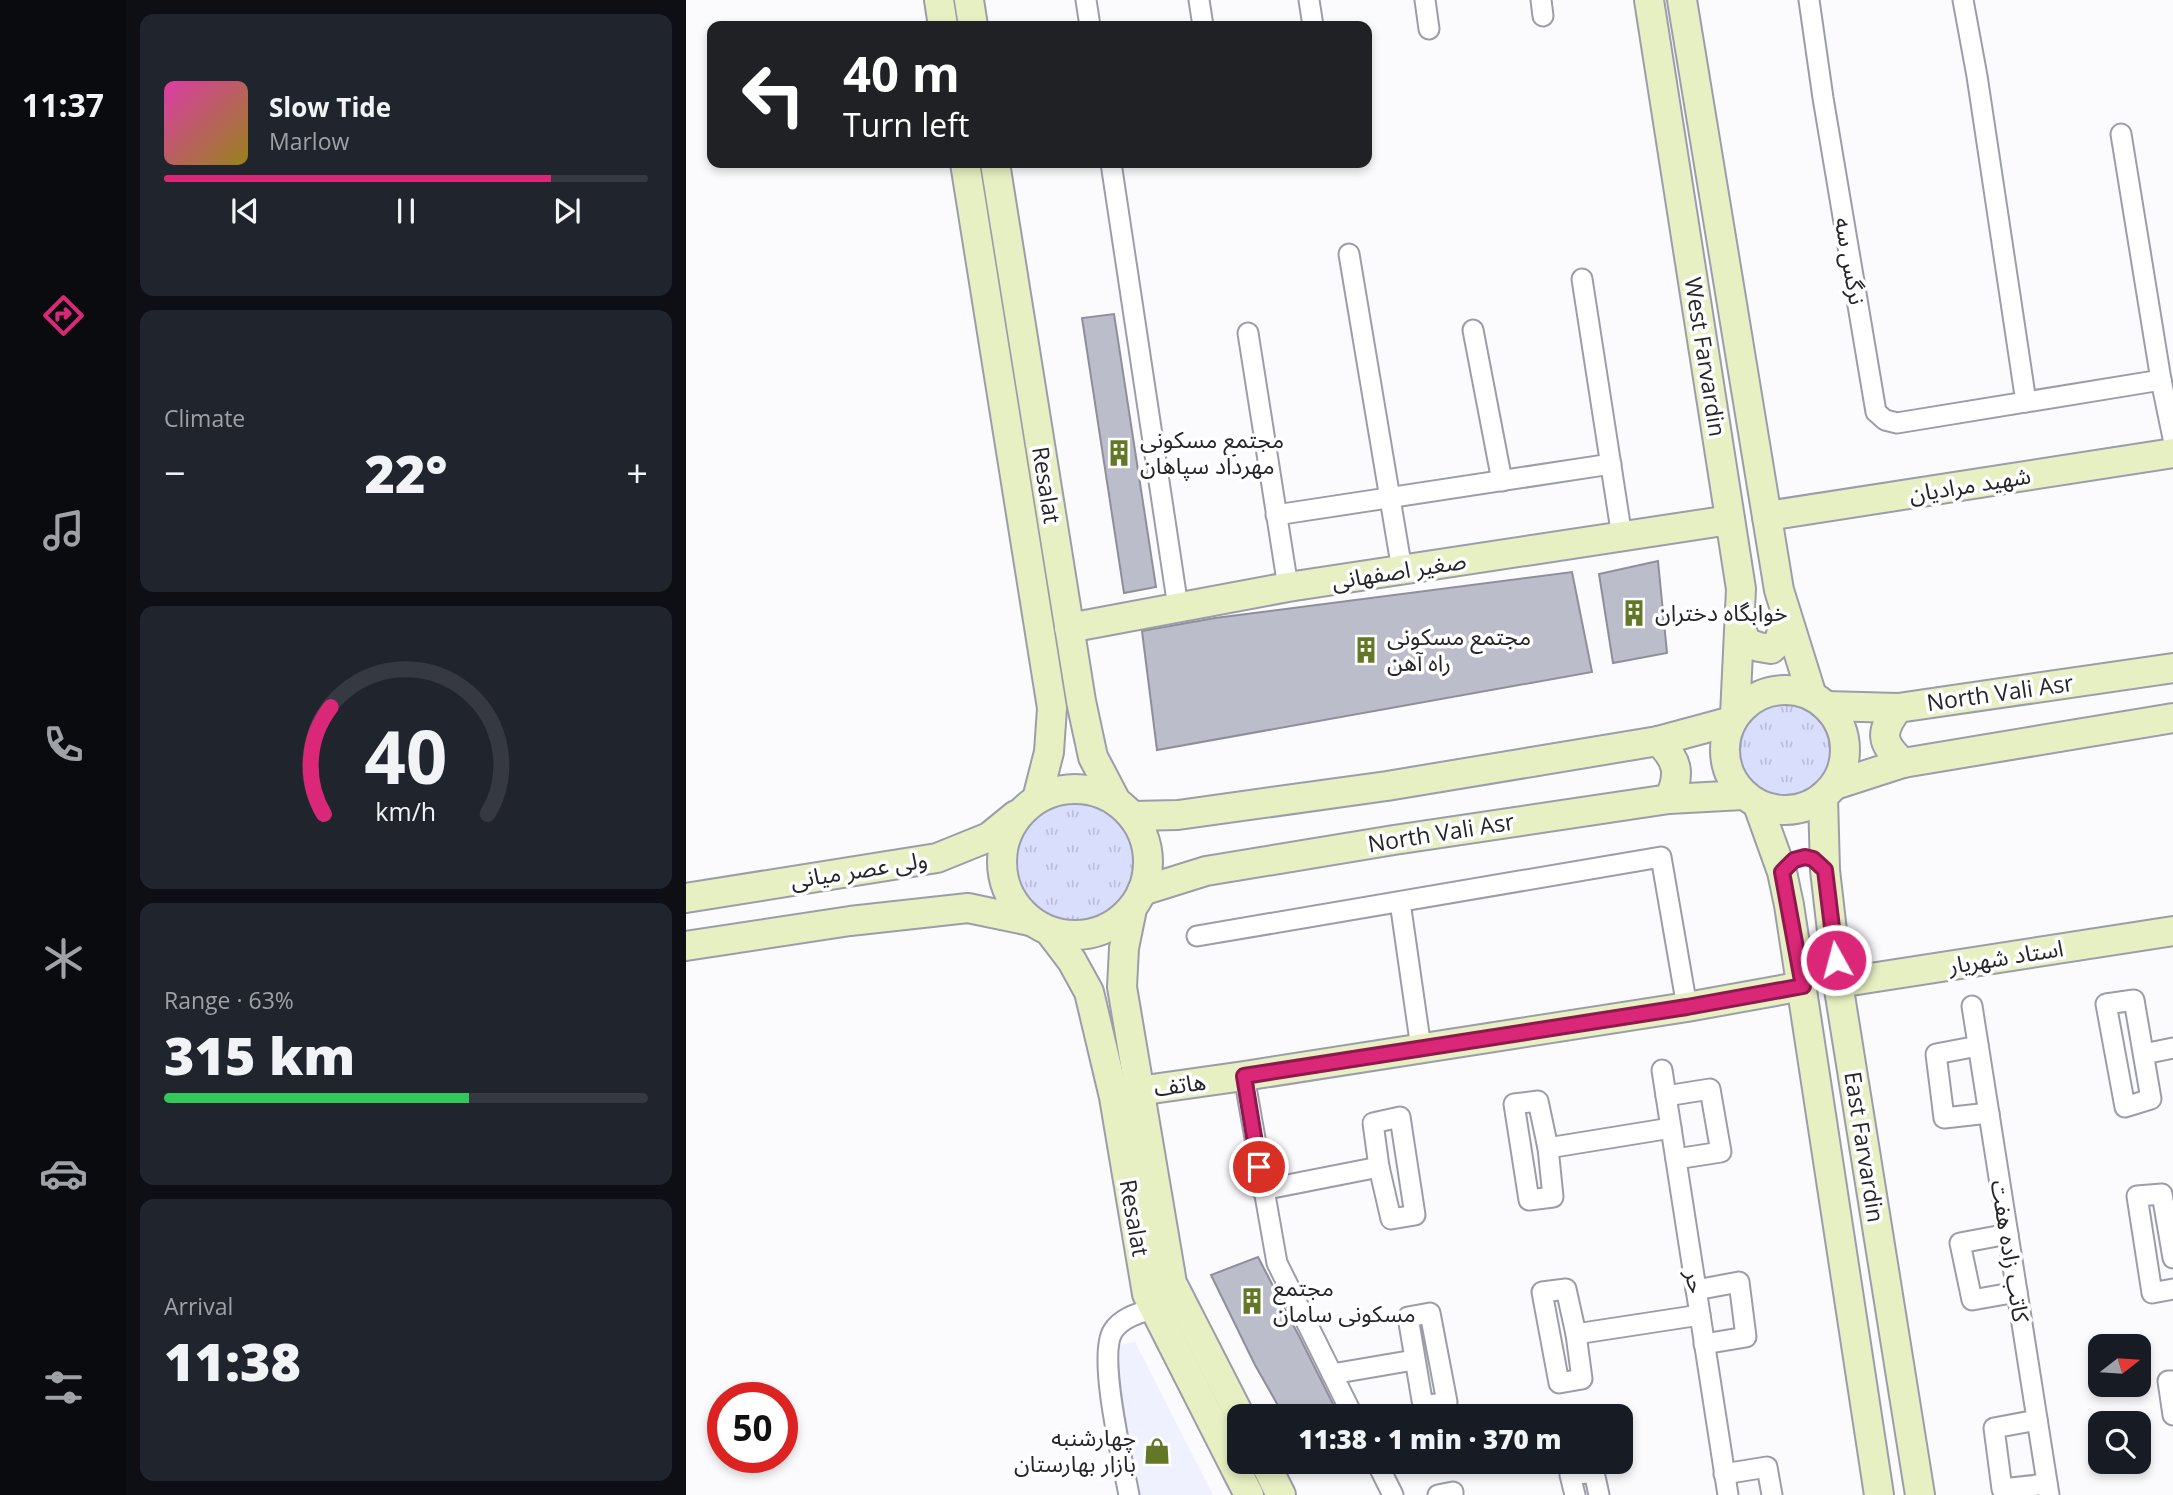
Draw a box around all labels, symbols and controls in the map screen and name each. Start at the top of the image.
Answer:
text: 40 m [843,40,960,106]
icon: left [728,49,819,140]
text: 11:37 [22,83,104,126]
text: Slow Tide [269,89,391,125]
text: Turn left [843,103,969,146]
text: Marlow [269,125,349,157]
icon: previous [226,192,264,230]
icon: pause [387,192,425,230]
icon: next [548,192,586,230]
street label: نرگس سه [1828,215,1874,307]
street label: West Farvardin [1678,275,1734,439]
icon: directions [39,291,88,340]
text: Climate [164,402,245,434]
place label: مجتمع مسکونی مهرداد سپاهان [1140,423,1284,481]
text: 22° [365,437,447,508]
building icon: مجتمع مسکونی مهرداد سپاهان [1104,438,1134,468]
street label: Resalat [1025,444,1069,526]
text: − [164,446,186,498]
text: + [626,446,648,498]
street label: شهید مرادیان [1907,459,2033,509]
icon: music [39,506,88,555]
street label: صغیر اصفهانی [1329,544,1468,596]
place label: خوابگاه دختران [1655,596,1788,628]
building icon: خوابگاه دختران [1619,598,1649,628]
place label: مجتمع مسکونی راه آهن [1387,620,1531,678]
building icon: مجتمع مسکونی راه آهن [1351,635,1381,665]
street label: North Vali Asr [1924,666,2076,718]
text: 40 [364,706,448,805]
icon: phone [39,720,88,769]
text: km/h [376,793,436,827]
street label: North Vali Asr [1365,805,1517,859]
street label: ولی عصر میانی [788,842,930,896]
position arrow [1799,923,1873,997]
street label: استاد شهریار [1945,931,2066,981]
icon: climate [39,934,88,983]
text: Range · 63% [164,984,294,1016]
text: 315 km [164,1019,355,1090]
street label: هاتف [1152,1065,1208,1103]
street label: East Farvardin [1837,1069,1893,1225]
pin [1229,1137,1289,1197]
icon: arrive [1240,1148,1278,1186]
icon: car [39,1149,88,1198]
street label: Resalat [1112,1177,1157,1259]
street label: کاتب زاده هفت [1984,1177,2038,1325]
street label: حر [1678,1267,1714,1296]
place label: مجتمع مسکونی سامان [1273,1271,1416,1329]
building icon: مجتمع مسکونی سامان [1237,1286,1267,1316]
text: Arrival [164,1290,233,1322]
text: 11:38 [164,1325,301,1396]
north arrow [2088,1334,2151,1396]
map controls [2088,1334,2151,1474]
icon: filters [39,1363,88,1412]
speed limit sign: 50 [707,1382,798,1473]
button: search [2088,1411,2151,1474]
place label: چهارشنبه بازار بهارستان [1014,1421,1136,1479]
text: 11:38 · 1 min · 370 m [1299,1421,1561,1457]
shop icon: چهارشنبه بازار بهارستان [1142,1436,1172,1466]

